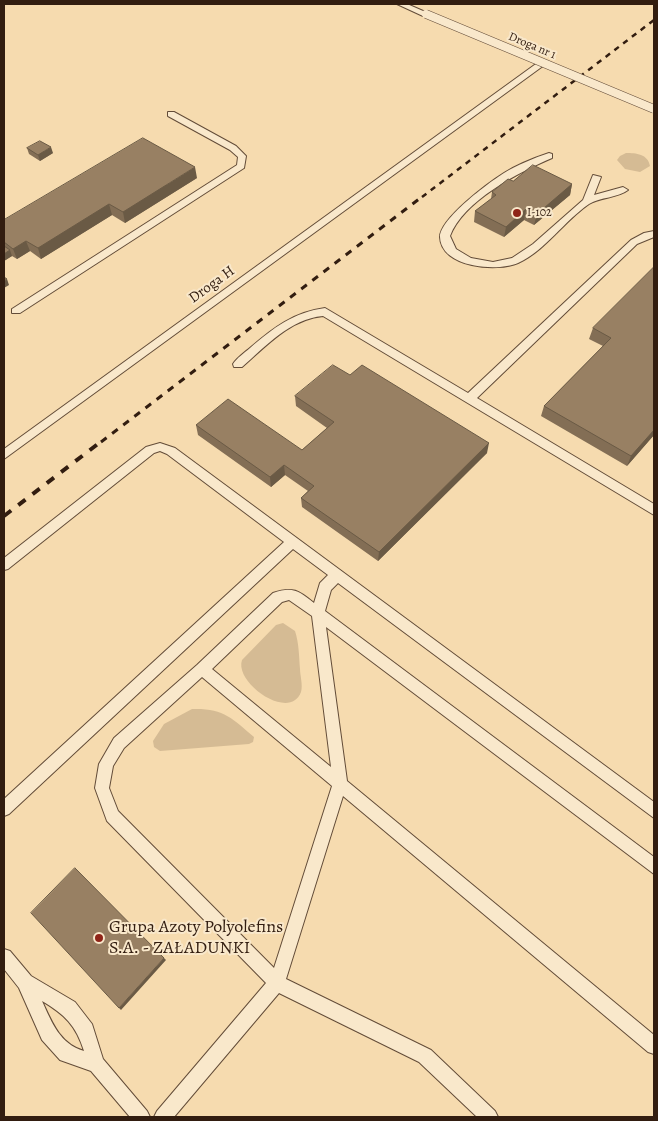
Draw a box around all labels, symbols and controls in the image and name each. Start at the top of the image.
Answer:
street label: Droga nr 1 [506,30,558,62]
place label: I-102 [527,206,552,220]
marker: I-102 [511,207,523,219]
street label: Droga H [186,262,238,308]
place label: Grupa Azoty Polyolefins S.A. - ZAŁADUNKI [109,917,283,960]
marker: Grupa Azoty Polyolefins S.A. - ZAŁADUNKI [93,932,105,944]

